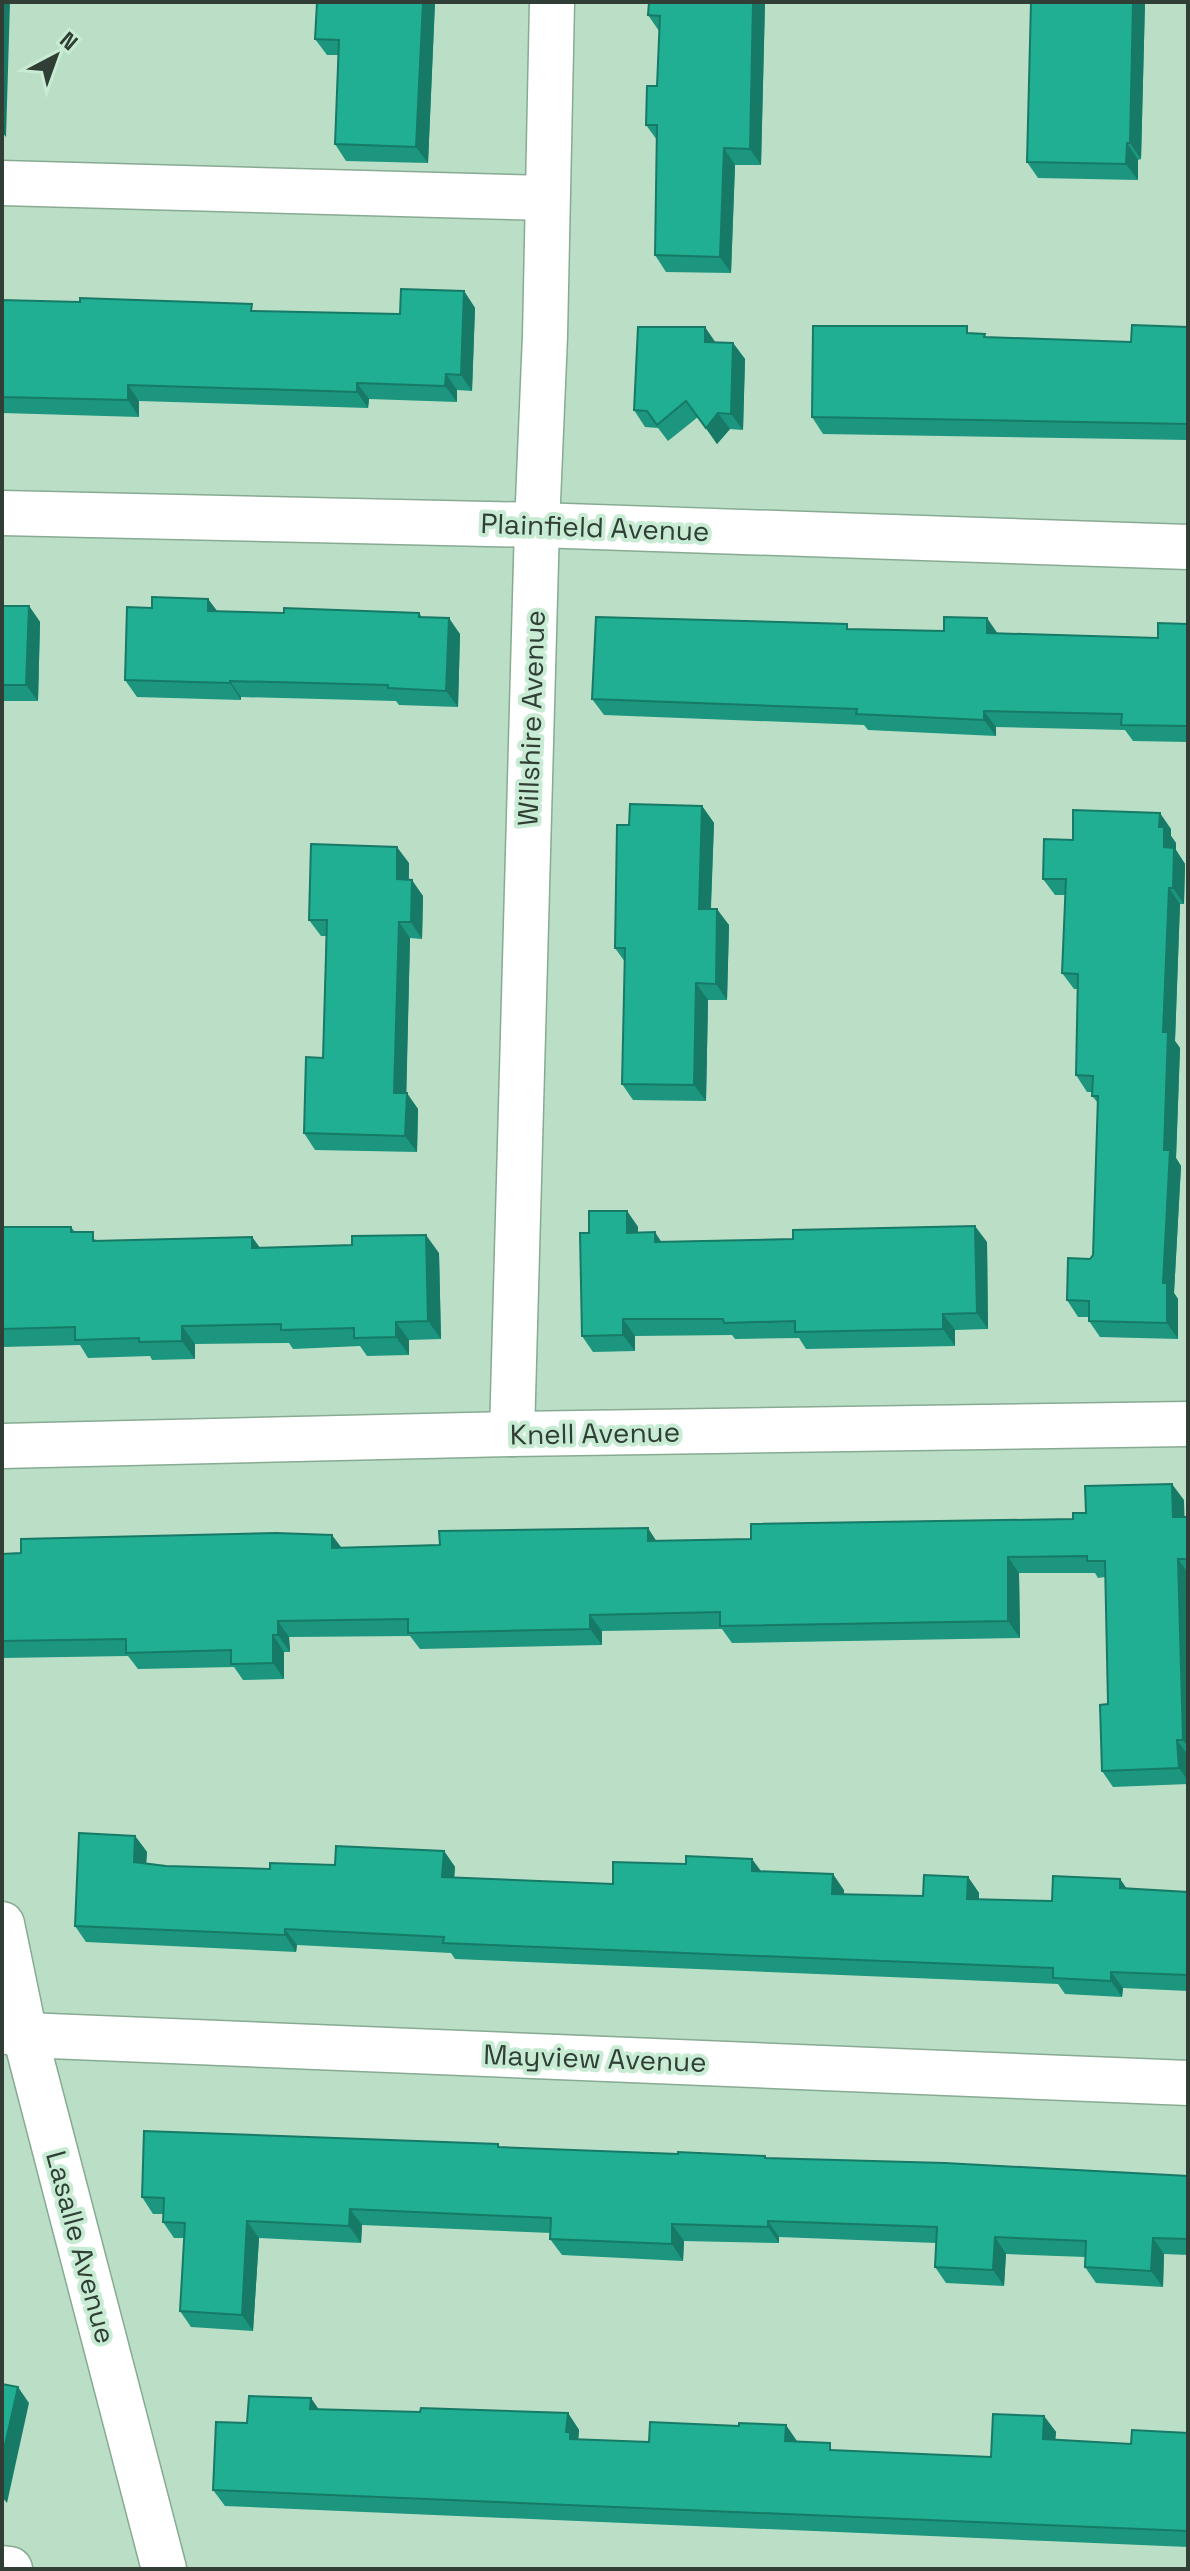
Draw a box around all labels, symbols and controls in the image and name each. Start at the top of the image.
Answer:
north arrow [16,16,96,96]
text: N [54,26,84,56]
street label: Plainfield Avenue [480,505,710,549]
street label: Willshire Avenue [509,609,553,827]
street label: Knell Avenue [510,1414,680,1452]
street label: Mayview Avenue [483,2036,707,2080]
street label: Lasalle Avenue [38,2147,124,2347]

